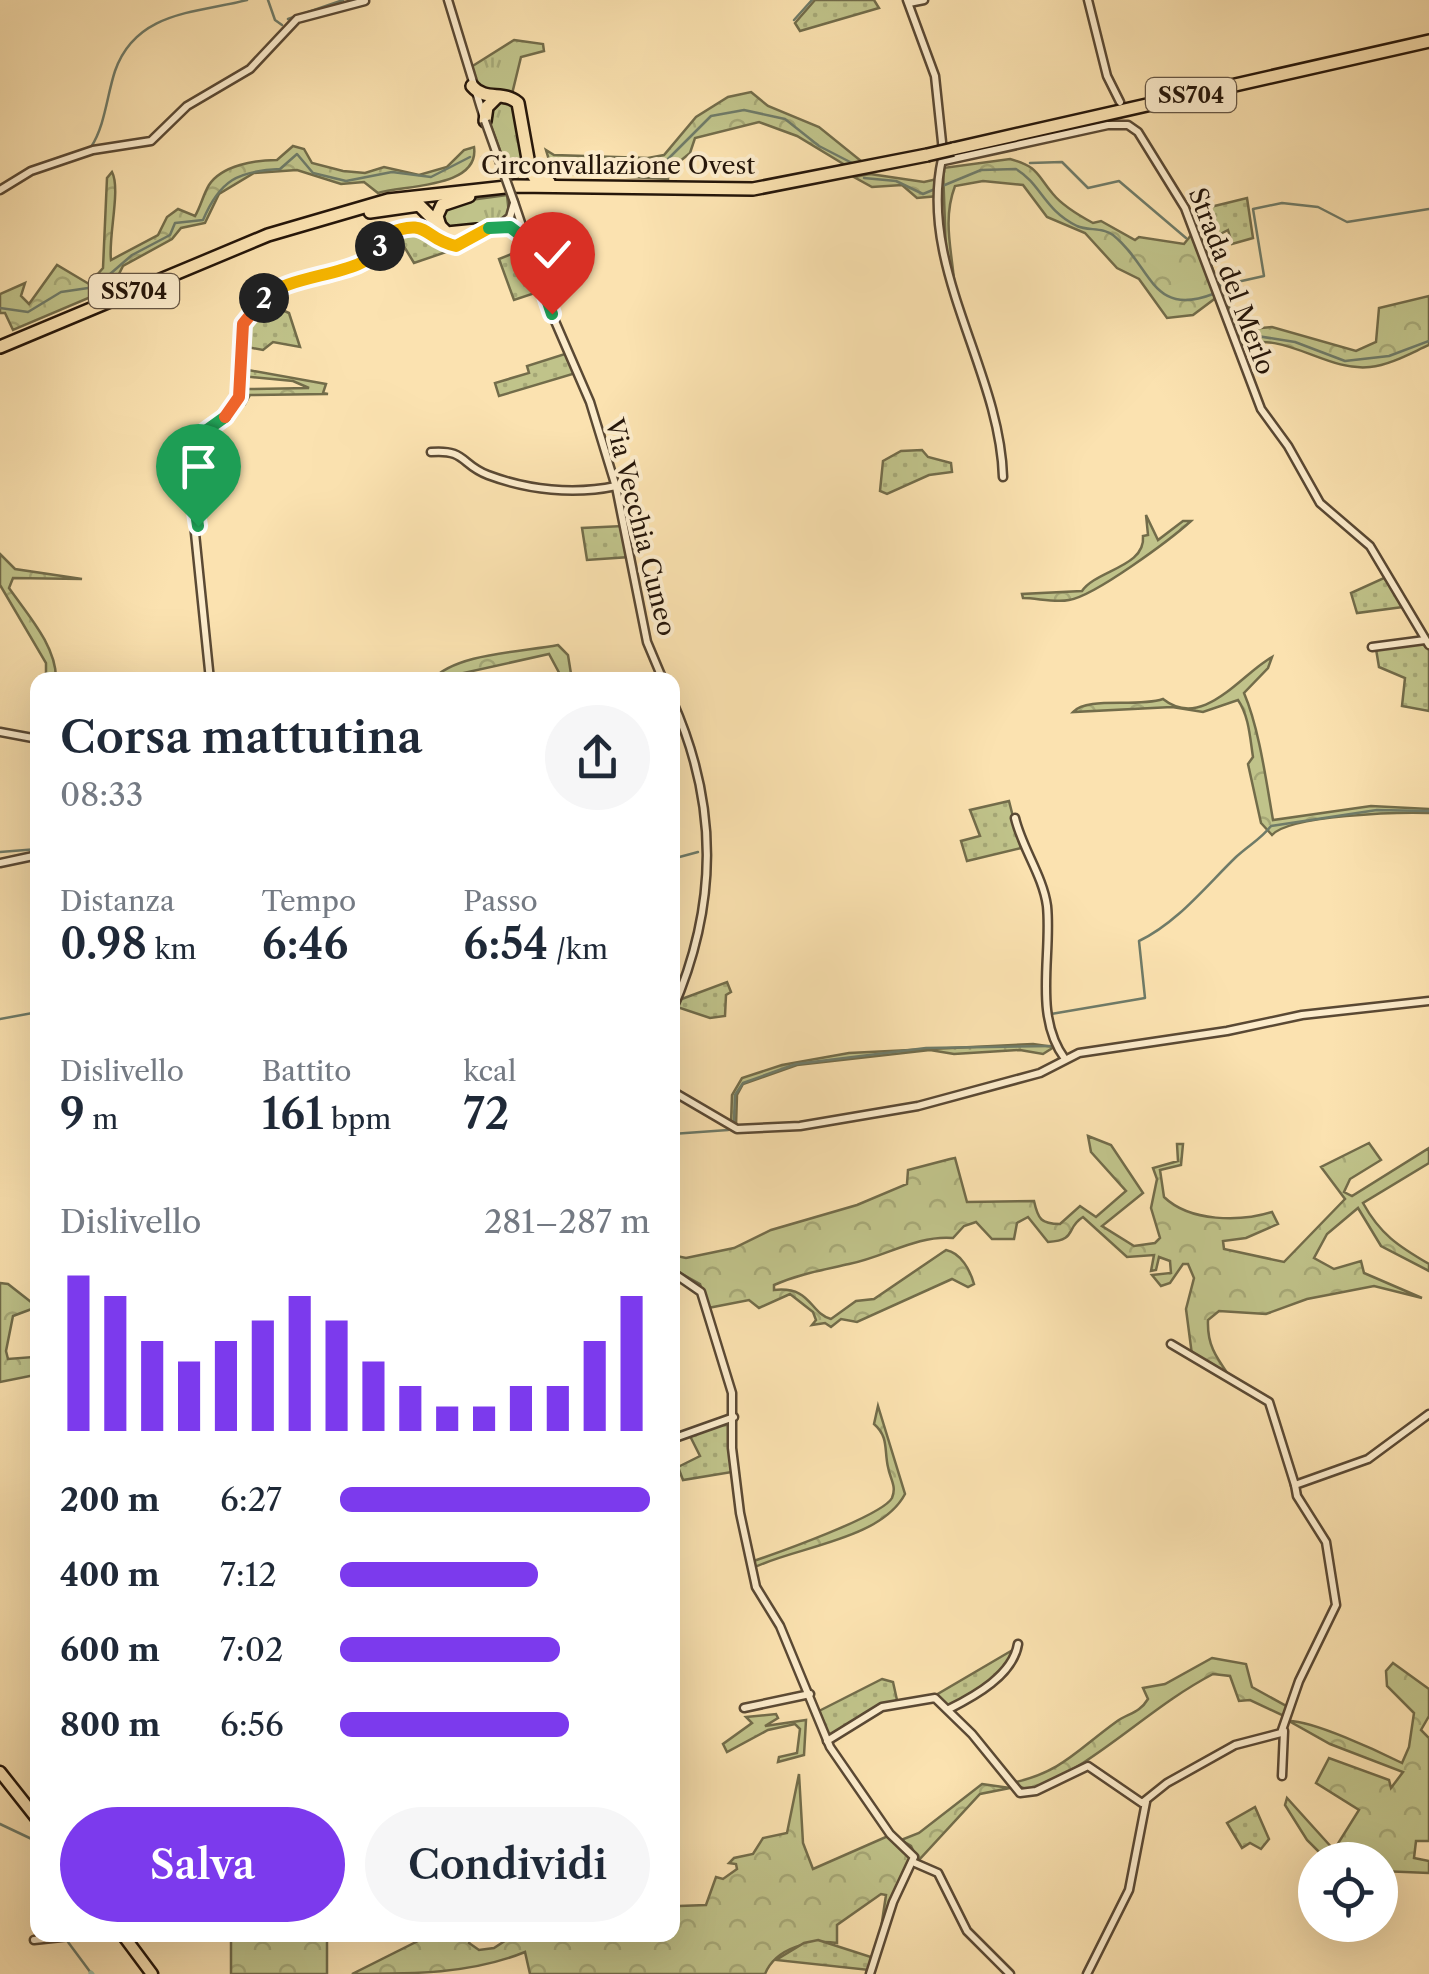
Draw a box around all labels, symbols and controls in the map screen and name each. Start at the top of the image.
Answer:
road number: SS704 [1146,78,1236,112]
street label: Circonvallazione Ovest [481,150,755,181]
street label: Strada del Merlo [1182,183,1281,379]
pin [510,212,595,315]
pin: 3 [355,221,405,271]
icon: check [525,227,580,282]
text: 3 [372,229,388,263]
pin: 2 [239,273,289,323]
road number: SS704 [89,274,179,308]
text: 2 [256,281,272,315]
street label: Via Vecchia Cuneo [598,414,683,639]
pin [156,424,241,527]
icon: arrive [171,439,226,494]
button: share [545,705,650,810]
text: Corsa mattutina [60,709,423,765]
text: 08:33 [60,775,143,814]
text: Distanza [60,884,175,918]
text: Tempo [262,884,356,918]
text: Passo [463,884,538,918]
text: 0.98 [60,918,147,970]
text: 6:46 [262,918,348,970]
text: 6:54 [463,918,548,970]
text: km [147,932,197,966]
text: /km [548,932,608,966]
text: Dislivello [60,1054,184,1088]
text: Battito [262,1054,351,1088]
text: kcal [463,1054,516,1088]
text: 9 [60,1088,85,1140]
text: 161 [262,1088,324,1140]
text: 72 [463,1088,509,1140]
text: m [85,1102,118,1136]
text: bpm [324,1102,391,1136]
text: Dislivello [60,1202,202,1241]
text: 281–287 m [484,1202,650,1241]
text: 200 m [60,1480,160,1519]
text: 6:27 [220,1480,282,1519]
text: 400 m [60,1555,160,1594]
text: 7:12 [220,1555,277,1594]
text: 600 m [60,1630,160,1669]
text: 7:02 [220,1630,283,1669]
text: 800 m [60,1705,160,1744]
text: 6:56 [220,1705,284,1744]
button: Salva [60,1807,345,1922]
button: Condividi [365,1807,650,1922]
map controls [1298,1842,1398,1942]
button: locate [1298,1842,1398,1942]

